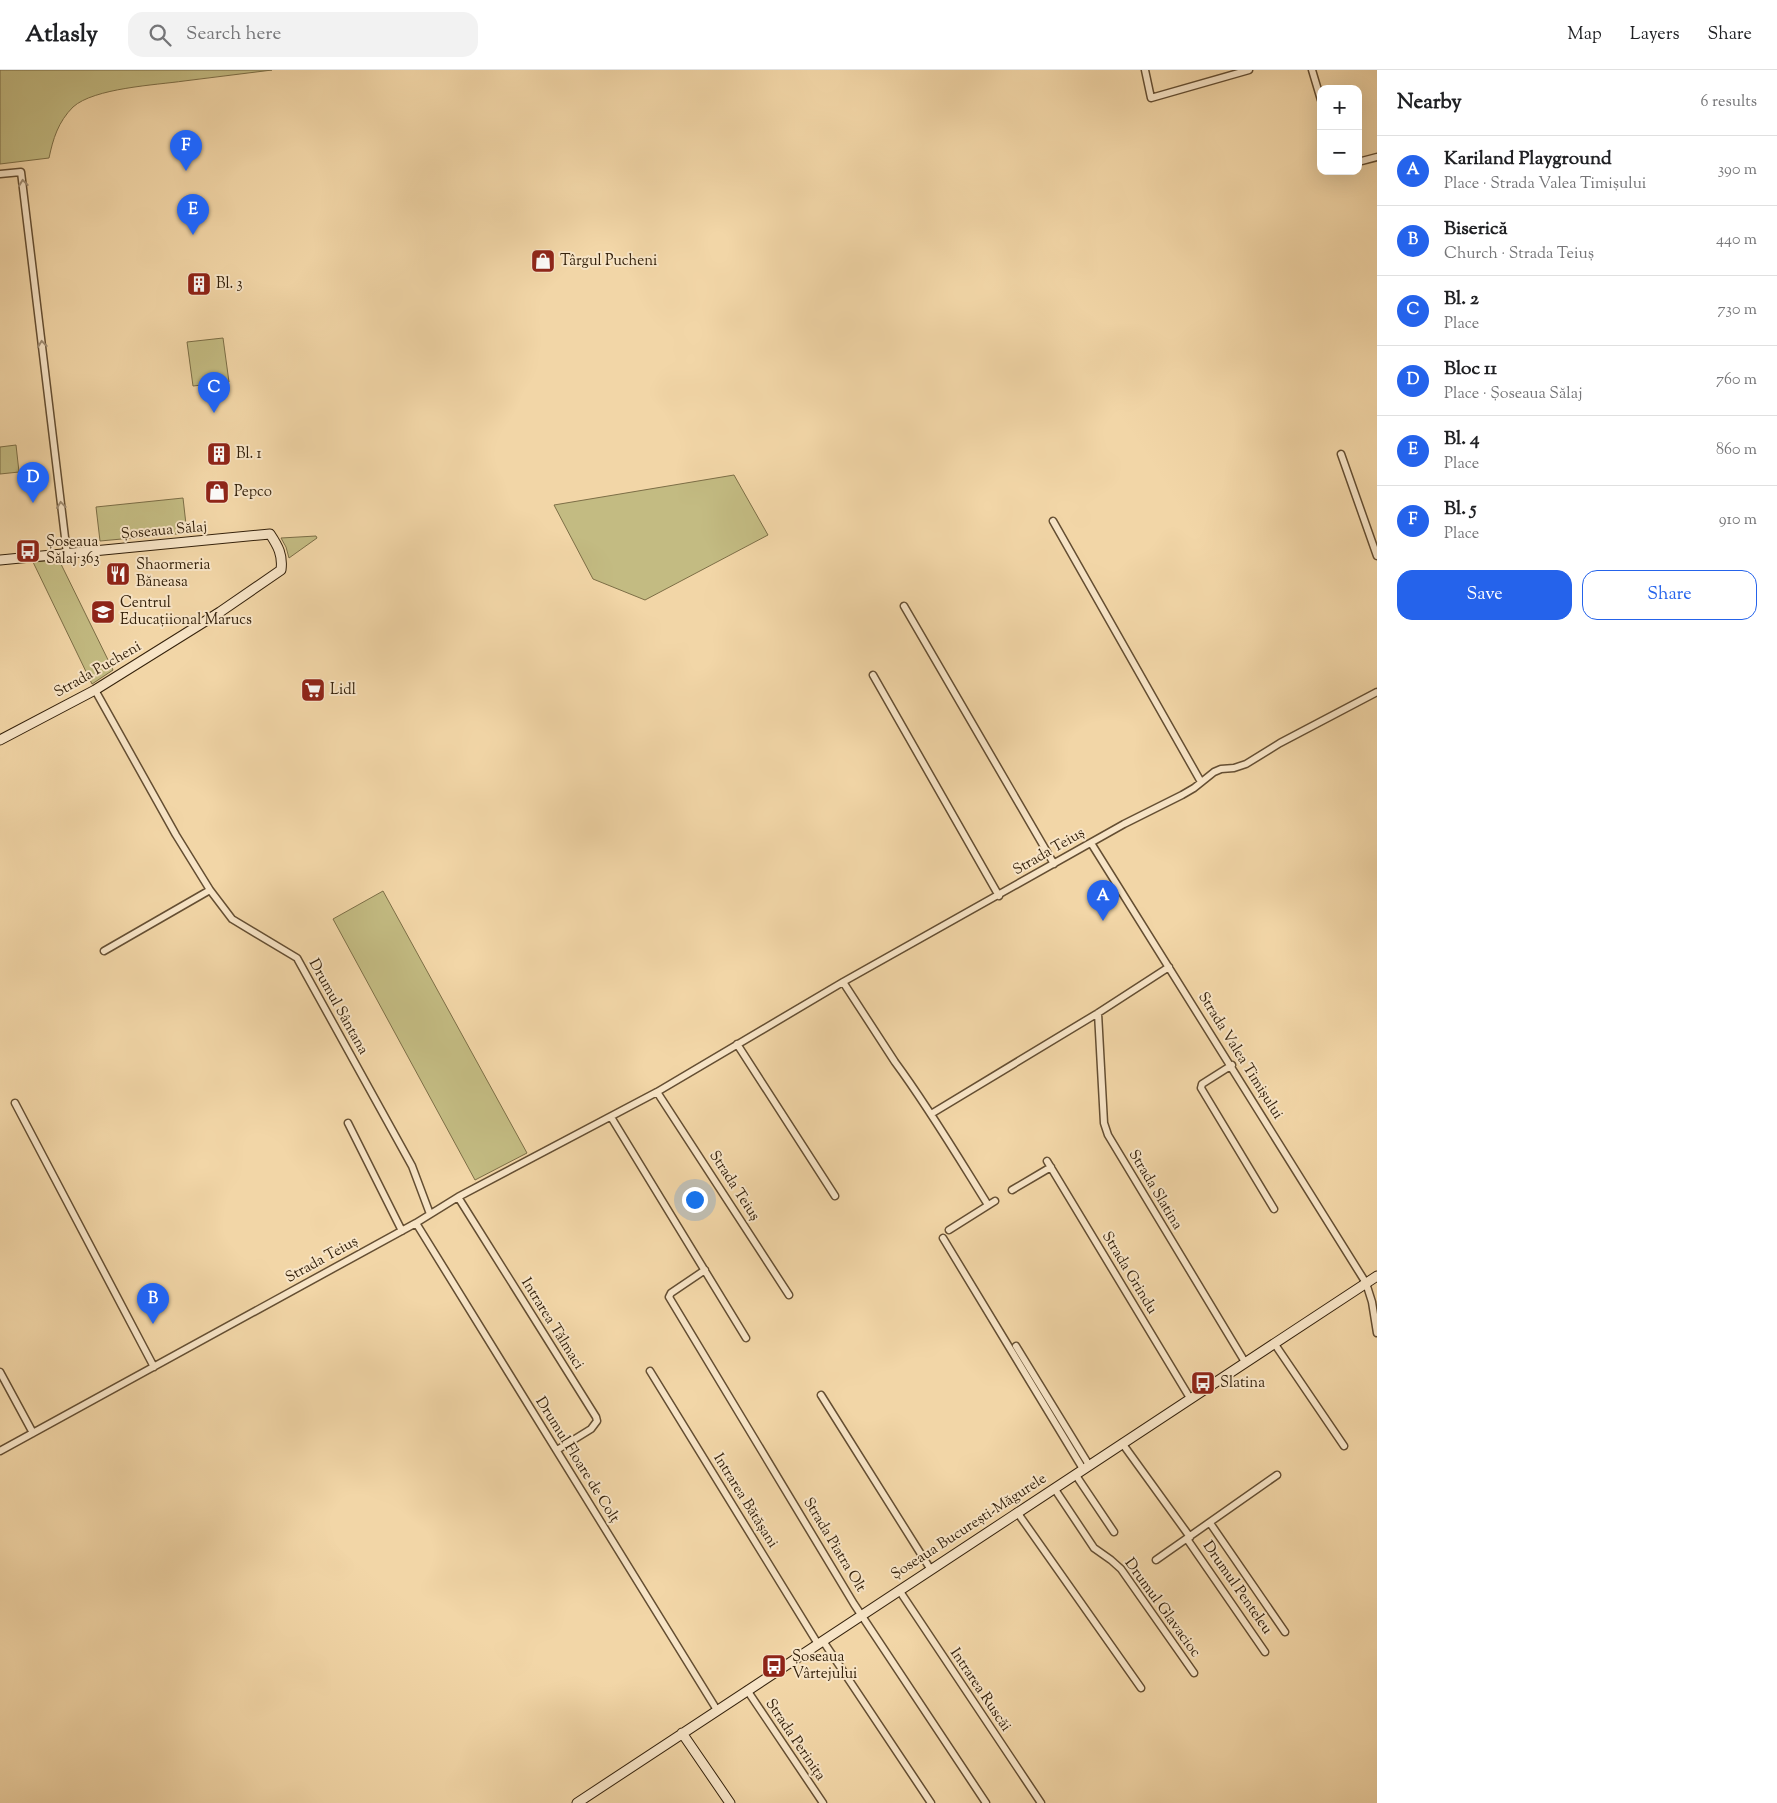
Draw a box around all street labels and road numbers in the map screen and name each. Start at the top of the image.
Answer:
street label: Șoseaua Sălaj [120,517,208,545]
street label: Strada Pucheni [51,637,145,703]
street label: Strada Teiuș [1009,823,1089,881]
street label: Drumul Sântana [303,955,373,1059]
street label: Strada Valea Timișului [1192,988,1288,1124]
street label: Strada Slatina [1123,1146,1187,1234]
street label: Strada Teiuș [703,1147,765,1225]
street label: Strada Grindu [1096,1228,1162,1318]
street label: Strada Teiuș [282,1231,362,1289]
street label: Intrarea Tălmaci [515,1274,589,1374]
street label: Drumul Floare de Colț [530,1393,624,1527]
street label: Intrarea Bătășani [707,1450,783,1552]
street label: Șoseaua București-Măgurele [887,1469,1051,1585]
street label: Strada Piatra Olt [797,1494,871,1596]
street label: Drumul Penteleu [1197,1537,1277,1639]
street label: Drumul Glavacioc [1119,1554,1205,1662]
street label: Intrarea Ruscăi [944,1644,1016,1736]
street label: Strada Perinița [760,1695,830,1785]

